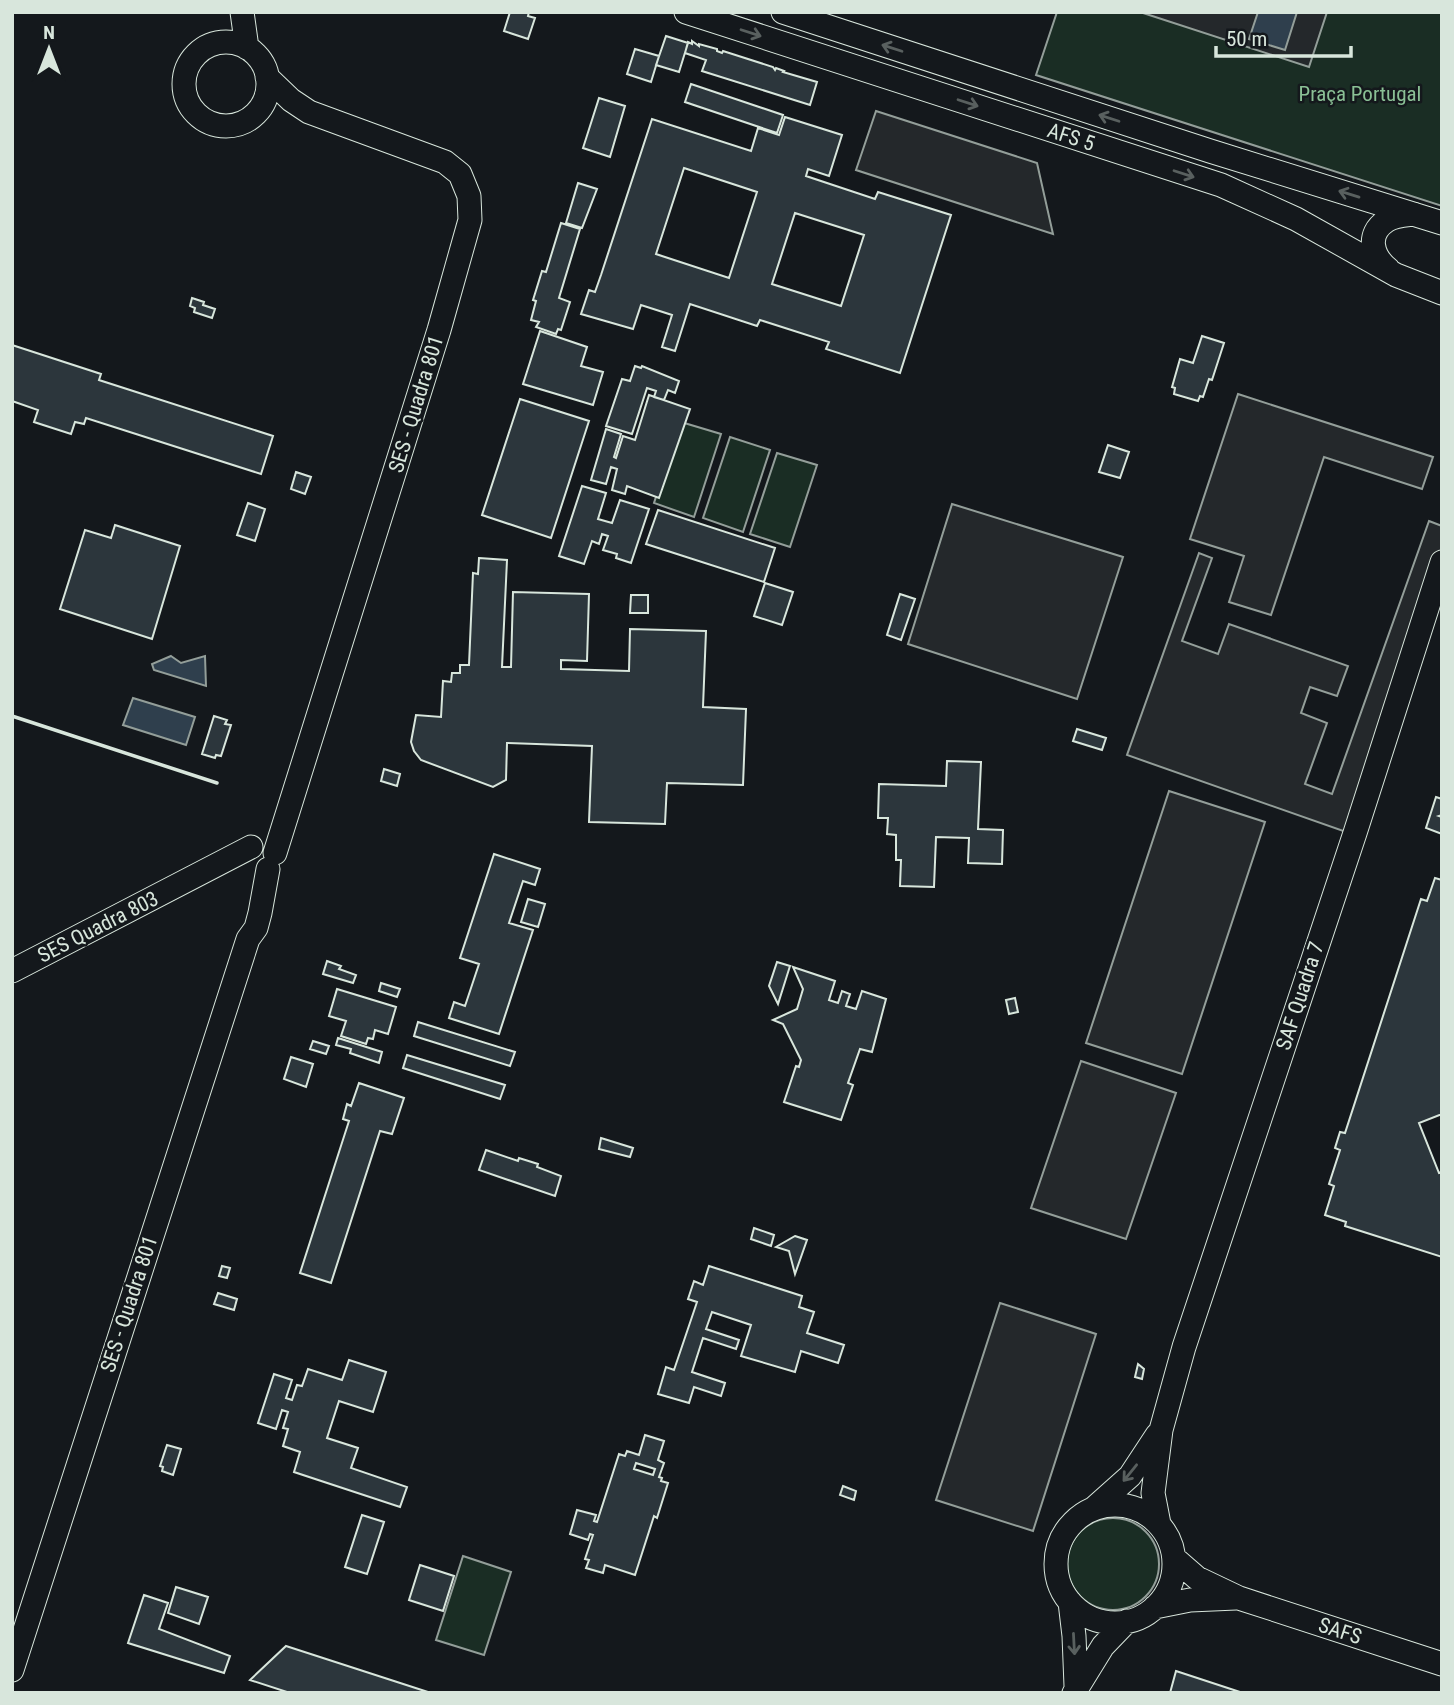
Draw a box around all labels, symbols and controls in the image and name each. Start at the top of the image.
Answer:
north arrow [14,14,84,84]
scale bar [1216,14,1351,58]
text: N [43,21,55,44]
text: 50 m [1226,27,1267,51]
one-way arrow [740,28,762,41]
one-way arrow [882,40,904,53]
park label: Praça Portugal [1299,82,1421,106]
one-way arrow [956,98,978,111]
one-way arrow [1098,111,1120,123]
street label: AFS 5 [1044,118,1098,156]
one-way arrow [1173,168,1195,181]
one-way arrow [1338,186,1360,199]
street label: SES - Quadra 801 [384,332,448,476]
street label: SES Quadra 803 [34,886,162,968]
street label: SAF Quadra 7 [1271,939,1329,1053]
street label: SES - Quadra 801 [96,1233,162,1375]
one-way arrow [1123,1464,1138,1482]
street label: SAFS [1315,1613,1365,1649]
one-way arrow [1068,1632,1081,1655]

